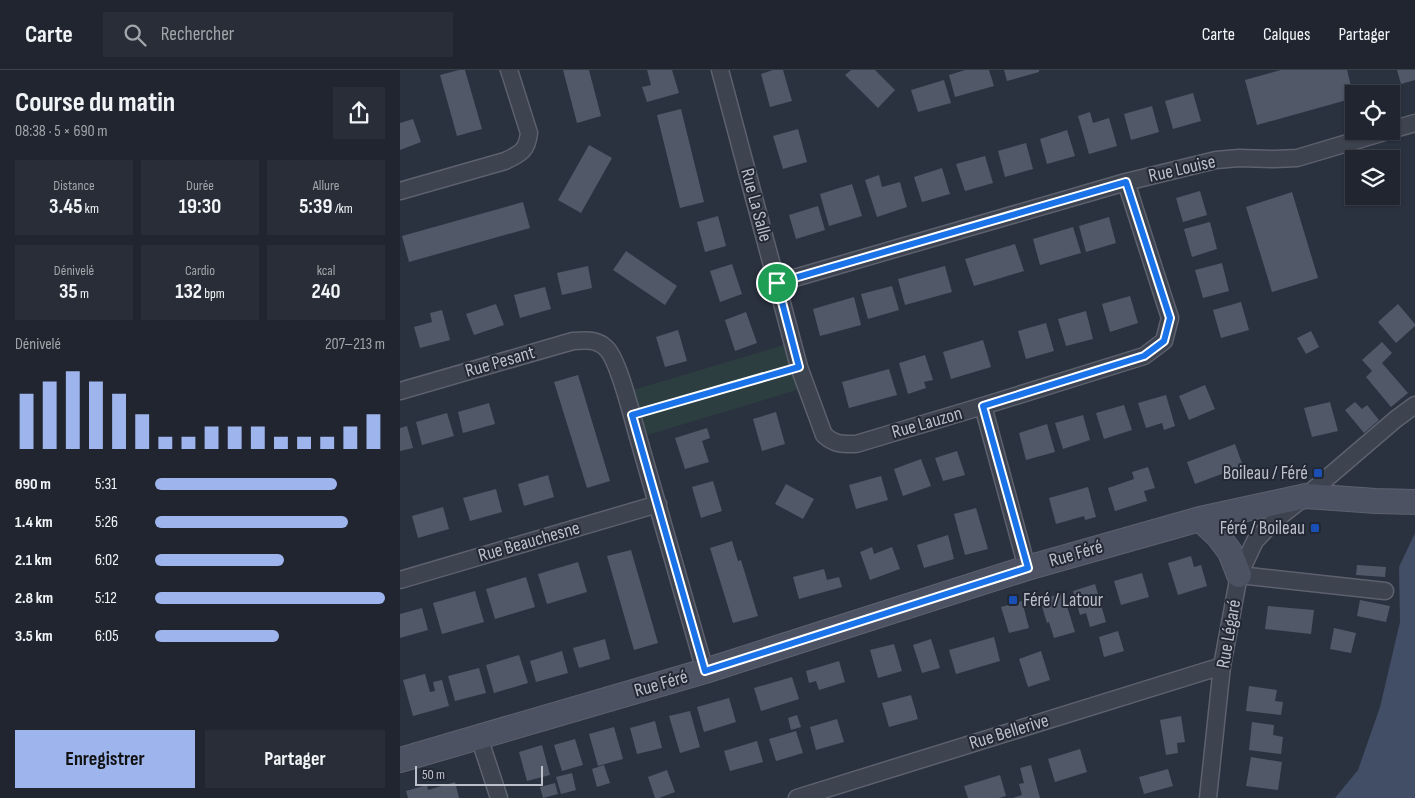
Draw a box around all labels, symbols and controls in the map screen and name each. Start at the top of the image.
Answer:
search box [103,12,453,57]
text: Carte [25,20,73,49]
icon: search [121,21,149,49]
text: Rechercher [161,23,234,46]
text: Carte [1202,24,1235,45]
text: Calques [1263,24,1310,45]
text: Partager [1338,24,1390,45]
map controls [1345,85,1400,205]
button: locate [1345,85,1400,140]
text: Course du matin [15,86,175,119]
button: share [333,87,385,139]
text: 08:38 · 5 × 690 m [15,122,107,141]
street label: Rue Louise [1146,150,1218,188]
button: layers [1345,150,1400,205]
street label: Rue La Salle [735,166,777,244]
text: Distance [53,177,95,194]
text: Durée [186,177,214,194]
text: Allure [313,177,339,194]
text: 3.45 [49,194,82,219]
text: 19:30 [179,194,221,219]
text: 5:39 [299,194,332,219]
text: km [82,200,99,217]
text: /km [332,200,353,217]
text: Dénivelé [54,262,94,279]
text: Cardio [185,262,215,279]
text: kcal [317,262,335,279]
pin [756,262,798,304]
icon: arrive [763,269,791,297]
text: 35 [59,279,78,304]
text: 132 [175,279,202,304]
text: 240 [312,279,340,304]
text: m [78,285,89,302]
text: bpm [202,285,225,302]
text: Dénivelé [15,335,61,354]
text: 207–213 m [325,335,385,354]
street label: Rue Pesant [463,341,538,383]
street label: Rue Lauzon [889,402,965,444]
place label: Boileau / Féré [1223,462,1308,485]
marker: Boileau / Féré [1312,467,1324,479]
text: 690 m [15,475,51,494]
text: 5:31 [95,475,117,494]
text: 1.4 km [15,513,53,532]
text: 5:26 [95,513,118,532]
street label: Rue Beauchesne [476,517,582,567]
place label: Féré / Boileau [1220,517,1305,540]
marker: Féré / Boileau [1309,522,1321,534]
street label: Rue Féré [1047,535,1105,573]
text: 2.1 km [15,551,52,570]
text: 6:02 [95,551,119,570]
text: 2.8 km [15,589,53,608]
text: 5:12 [95,589,117,608]
place label: Féré / Latour [1023,589,1104,612]
marker: Féré / Latour [1007,594,1019,606]
street label: Rue Légaré [1212,598,1246,670]
text: 3.5 km [15,627,53,646]
text: 6:05 [95,627,119,646]
street label: Rue Féré [632,665,690,703]
street label: Rue Bellerive [966,709,1052,755]
button: Enregistrer [15,730,195,788]
button: Partager [205,730,385,788]
scale bar [415,763,542,786]
text: 50 m [422,766,445,783]

